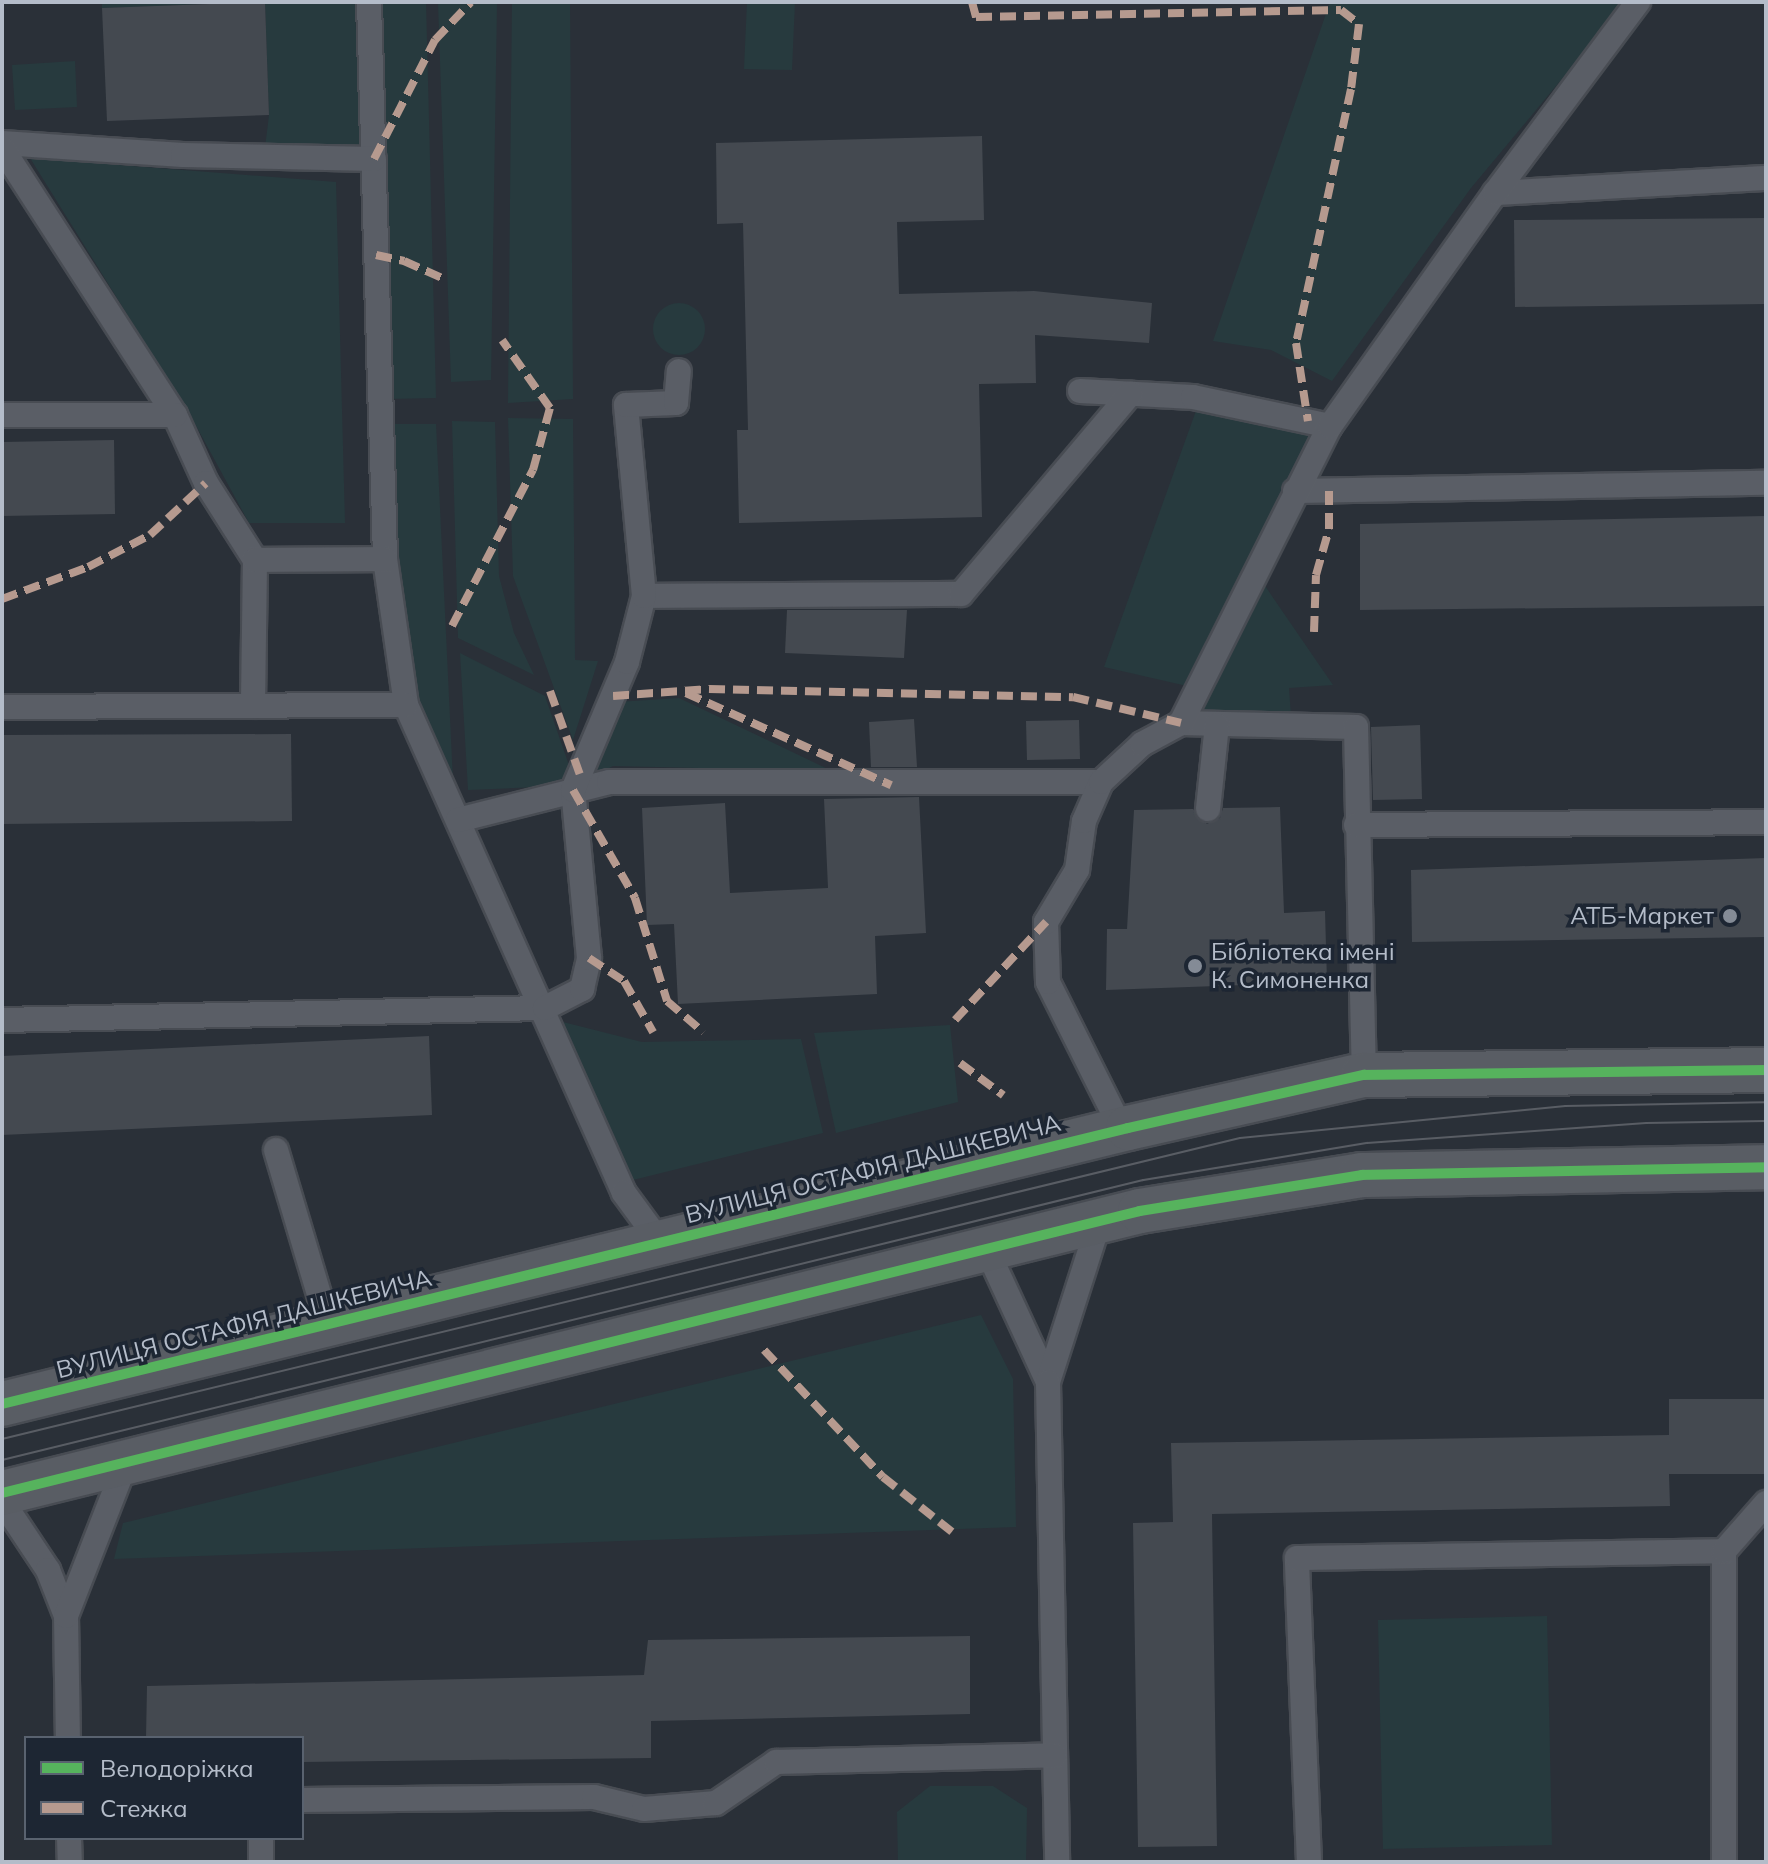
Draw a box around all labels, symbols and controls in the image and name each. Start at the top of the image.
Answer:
place label: АТБ-Маркет [1570,902,1714,930]
marker: АТБ-Маркет [1721,907,1739,925]
place label: Бібліотека імені К. Симоненка [1211,938,1395,994]
marker: Бібліотека імені К. Симоненка [1186,957,1204,975]
street label: ВУЛИЦЯ ОСТАФІЯ ДАШКЕВИЧА [682,1108,1064,1230]
street label: ВУЛИЦЯ ОСТАФІЯ ДАШКЕВИЧА [53,1263,435,1385]
legend [24,1736,304,1840]
text: Велодоріжка [100,1753,254,1783]
text: Стежка [100,1793,188,1823]

